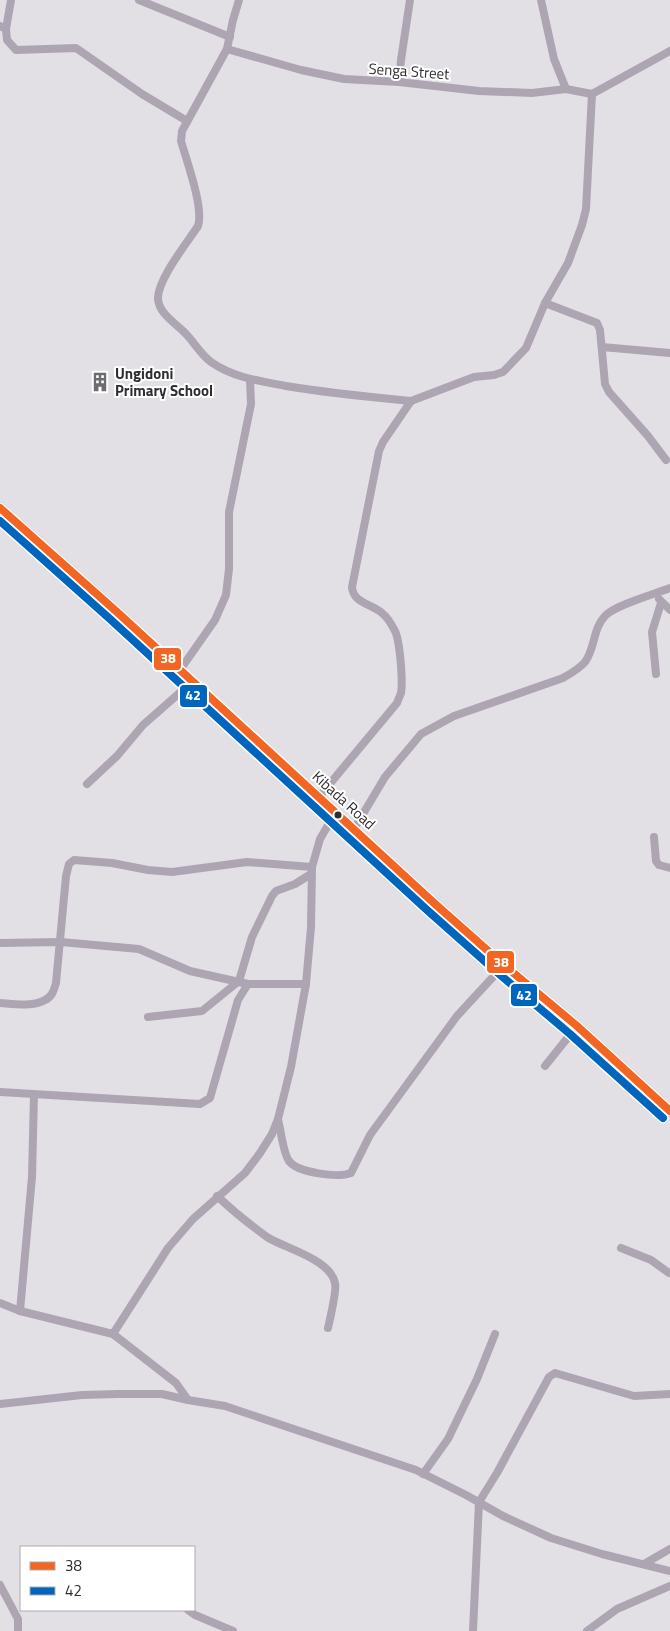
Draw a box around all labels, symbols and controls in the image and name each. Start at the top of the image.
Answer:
street label: Senga Street [368,57,451,85]
place label: Ungidoni Primary School [115,362,213,402]
building icon: Ungidoni Primary School [89,371,111,393]
line badge: 38 [153,647,182,671]
text: 38 [160,647,176,668]
line badge: 42 [179,684,208,708]
text: 42 [185,684,201,705]
street label: Kibada Road [307,765,381,835]
unlabelled marker [333,810,343,820]
line badge: 38 [486,950,515,974]
text: 38 [493,951,509,972]
line badge: 42 [510,983,538,1007]
text: 42 [516,984,532,1005]
legend [20,1546,195,1611]
text: 38 [65,1554,82,1577]
text: 42 [65,1579,82,1602]

